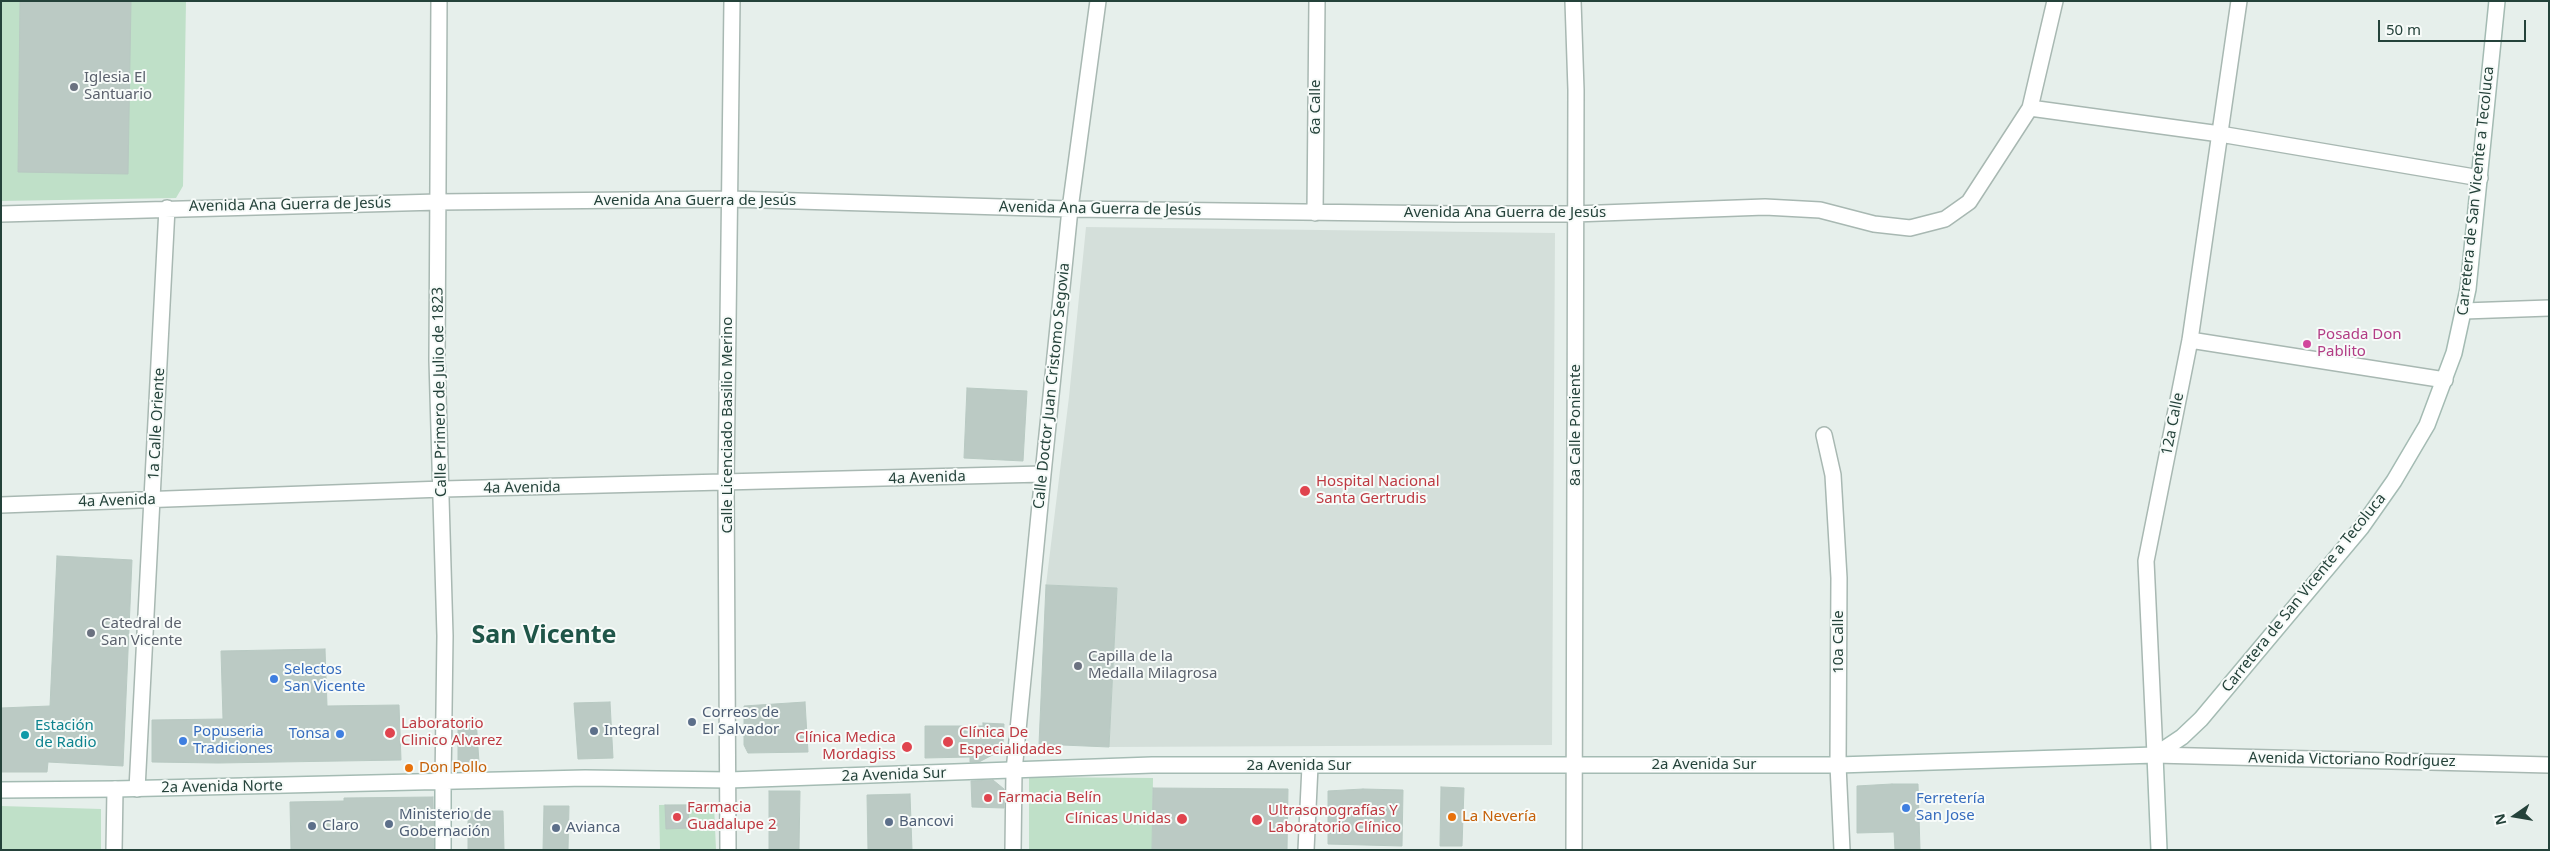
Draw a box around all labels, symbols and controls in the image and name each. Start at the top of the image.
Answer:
scale bar [2380,10,2528,42]
text: 50 m [2386,19,2421,39]
street label: Carretera de San Vicente a Tecoluca [2454,65,2498,317]
place label: Iglesia El Santuario [84,69,152,104]
street label: 6a Calle [1307,80,1325,134]
marker: Iglesia El Santuario [68,81,80,93]
street label: Avenida Ana Guerra de Jesús [594,192,796,210]
street label: Avenida Ana Guerra de Jesús [189,194,391,216]
street label: Avenida Ana Guerra de Jesús [999,198,1201,220]
street label: Avenida Ana Guerra de Jesús [1404,204,1606,222]
street label: Calle Doctor Juan Cristomo Segovia [1030,262,1074,510]
street label: Calle Primero de Julio de 1823 [429,287,451,497]
street label: Calle Licenciado Basilio Merino [719,317,737,533]
place label: Posada Don Pablito [2317,326,2402,361]
marker: Posada Don Pablito [2301,338,2313,350]
street label: 8a Calle Poniente [1567,364,1585,486]
street label: 1a Calle Oriente [145,367,169,481]
street label: 12a Calle [2158,391,2188,457]
street label: 4a Avenida [888,468,966,488]
place label: Hospital Nacional Santa Gertrudis [1316,473,1440,508]
street label: 4a Avenida [483,478,561,498]
marker: Hospital Nacional Santa Gertrudis [1298,484,1312,498]
street label: Carretera de San Vicente a Tecoluca [2218,490,2390,696]
street label: 4a Avenida [78,491,156,511]
street label: 10a Calle [1830,610,1848,674]
place label: Catedral de San Vicente [101,615,182,650]
district label: San Vicente [471,621,617,651]
marker: Catedral de San Vicente [85,627,97,639]
place label: Capilla de la Medalla Milagrosa [1088,648,1217,683]
marker: Capilla de la Medalla Milagrosa [1072,660,1084,672]
place label: Selectos San Vicente [284,661,365,696]
marker: Selectos San Vicente [268,673,280,685]
place label: Correos de El Salvador [702,704,779,739]
place label: Laboratorio Clinico Alvarez [401,715,502,750]
marker: Correos de El Salvador [686,716,698,728]
place label: Estación de Radio [35,717,96,752]
place label: Integral [604,722,660,740]
place label: Popuseria Tradiciones [193,723,273,758]
place label: Clínica De Especialidades [959,724,1062,759]
place label: Tonsa [289,725,330,743]
marker: Integral [588,725,600,737]
marker: Laboratorio Clinico Alvarez [383,726,397,740]
marker: Tonsa [334,728,346,740]
marker: Estación de Radio [19,729,31,741]
place label: Clínica Medica Mordagiss [795,729,896,764]
marker: Popuseria Tradiciones [177,735,189,747]
marker: Clínica De Especialidades [941,735,955,749]
marker: Clínica Medica Mordagiss [900,740,914,754]
street label: Avenida Victoriano Rodríguez [2248,749,2456,771]
street label: 2a Avenida Sur [1652,756,1756,774]
street label: 2a Avenida Sur [1247,757,1351,775]
place label: Don Pollo [419,759,487,777]
marker: Don Pollo [403,762,415,774]
street label: 2a Avenida Sur [841,764,947,786]
street label: 2a Avenida Norte [161,777,283,797]
place label: Farmacia Belín [998,789,1101,807]
place label: Ferretería San Jose [1916,790,1985,825]
north arrow [2490,791,2540,841]
marker: Farmacia Belín [982,792,994,804]
place label: Farmacia Guadalupe 2 [687,799,777,834]
place label: Ultrasonografías Y Laboratorio Clínico [1268,802,1401,837]
marker: Ferretería San Jose [1900,802,1912,814]
place label: Ministerio de Gobernación [399,806,491,841]
place label: La Nevería [1462,808,1536,826]
place label: Clínicas Unidas [1065,810,1171,828]
marker: Farmacia Guadalupe 2 [671,811,683,823]
marker: La Nevería [1446,811,1458,823]
marker: Clínicas Unidas [1175,812,1189,826]
text: N [2489,812,2510,827]
place label: Bancovi [899,813,954,831]
marker: Ultrasonografías Y Laboratorio Clínico [1250,813,1264,827]
marker: Bancovi [883,816,895,828]
place label: Claro [322,817,359,835]
marker: Ministerio de Gobernación [383,818,395,830]
place label: Avianca [566,819,620,837]
marker: Claro [306,820,318,832]
marker: Avianca [550,822,562,834]

